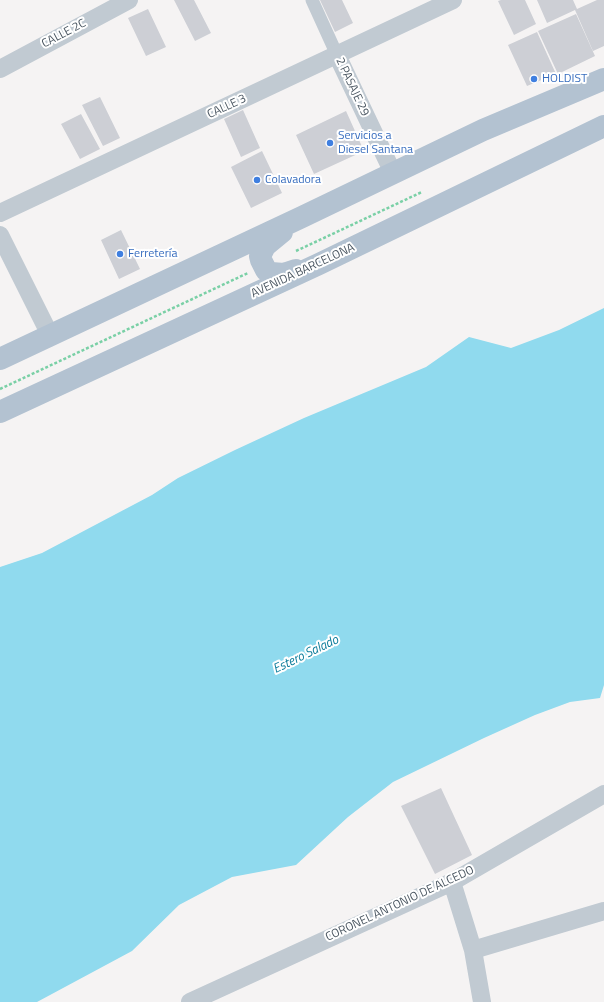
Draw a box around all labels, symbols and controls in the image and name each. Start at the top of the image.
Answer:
street label: CALLE 2C [40,16,88,52]
street label: 2 PASAJE 29 [332,55,372,119]
place label: HOLDIST [542,72,587,86]
marker: HOLDIST [529,74,539,84]
street label: CALLE 3 [205,92,249,122]
place label: Servicios a Diesel Santana [338,129,413,157]
marker: Servicios a Diesel Santana [325,138,335,148]
place label: Colavadora [265,173,321,187]
marker: Colavadora [252,175,262,185]
street label: AVENIDA BARCELONA [249,241,357,301]
place label: Ferretería [128,247,177,261]
marker: Ferretería [115,249,125,259]
water label: Estero Salado [271,632,341,678]
street label: CORONEL ANTONIO DE ALCEDO [323,863,477,945]

